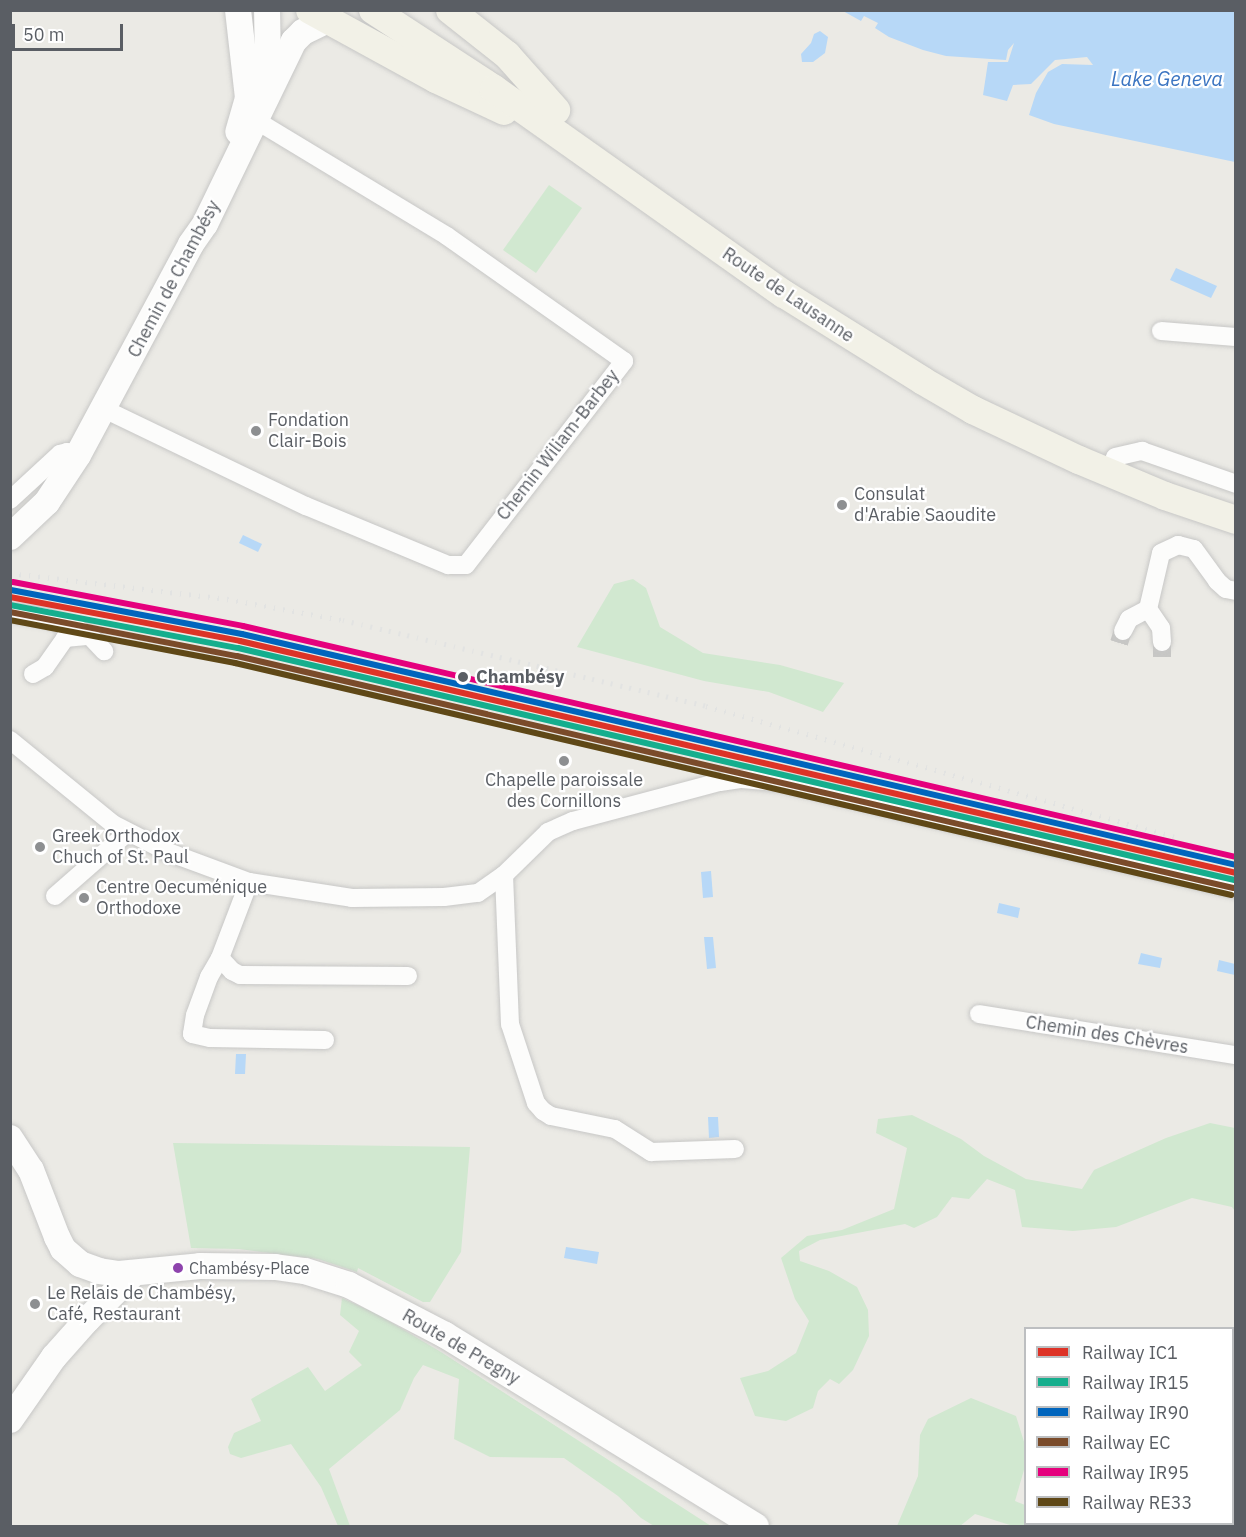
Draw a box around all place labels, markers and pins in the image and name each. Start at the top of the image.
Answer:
place label: Fondation Clair-Bois [268,410,349,452]
marker: Fondation Clair-Bois [249,424,263,438]
place label: Consulat d'Arabie Saoudite [854,484,996,526]
marker: Consulat d'Arabie Saoudite [835,498,849,512]
place label: Chambésy [476,666,564,688]
marker: Chambésy [454,668,472,686]
marker: Chapelle paroissale des Cornillons [557,754,571,768]
place label: Chapelle paroissale des Cornillons [485,770,643,812]
place label: Greek Orthodox Chuch of St. Paul [52,826,189,868]
marker: Greek Orthodox Chuch of St. Paul [33,840,47,854]
place label: Centre Oecuménique Orthodoxe [96,877,267,920]
marker: Centre Oecuménique Orthodoxe [77,891,91,905]
place label: Chambésy-Place [189,1258,310,1278]
marker: Chambésy-Place [172,1262,184,1274]
place label: Le Relais de Chambésy, Café, Restaurant [47,1283,236,1326]
marker: Le Relais de Chambésy, Café, Restaurant [28,1297,42,1311]

